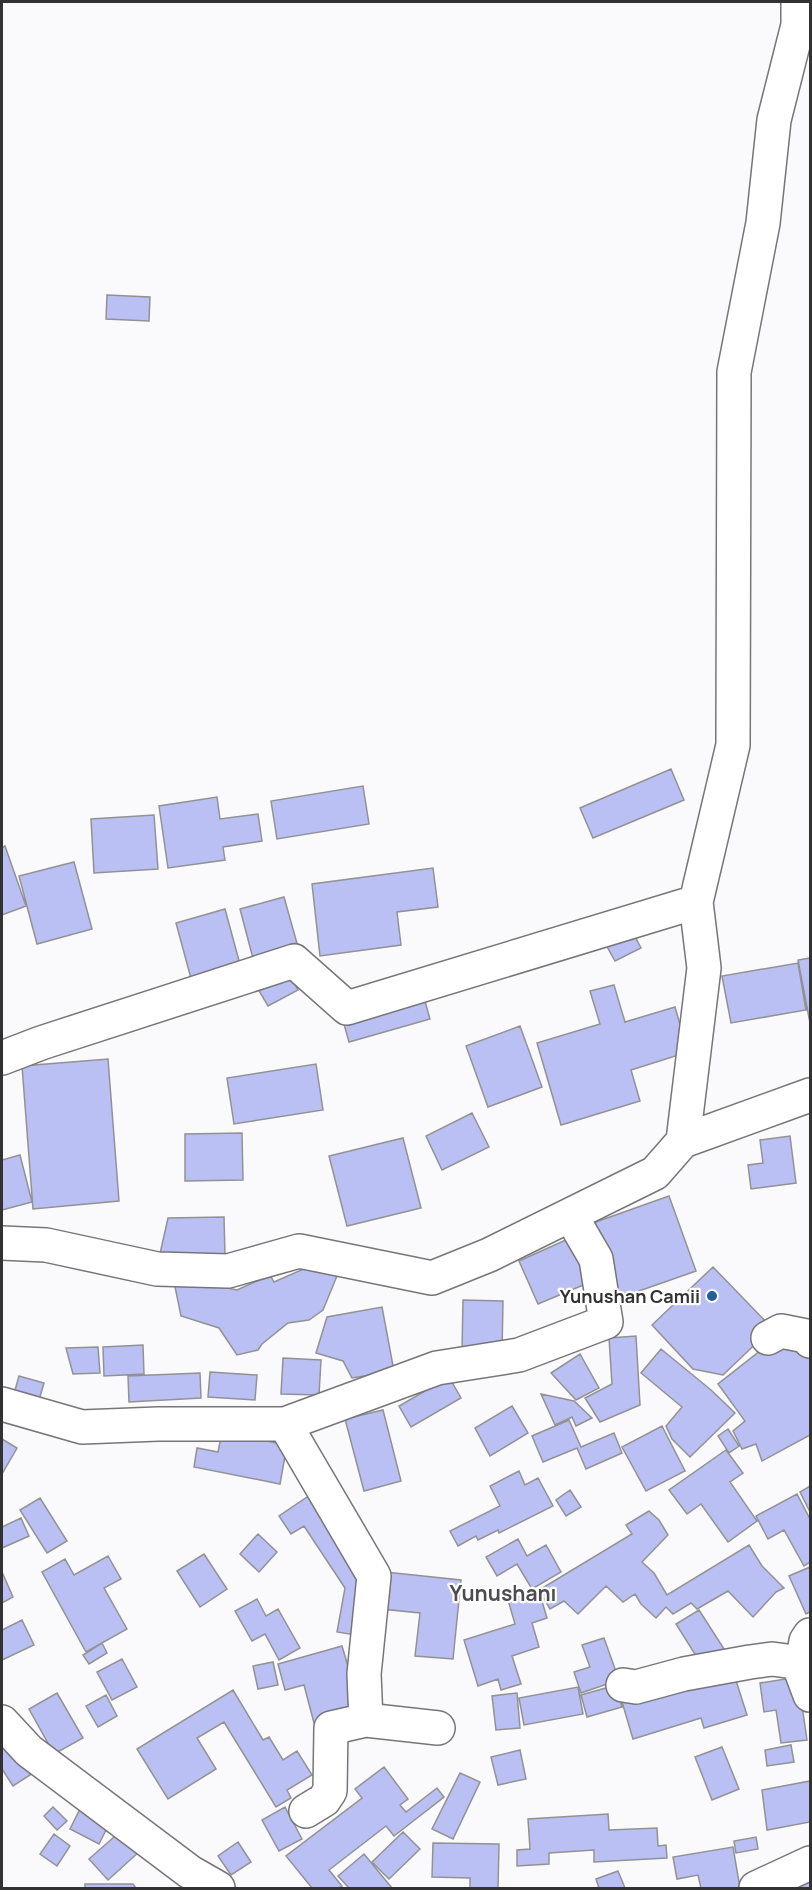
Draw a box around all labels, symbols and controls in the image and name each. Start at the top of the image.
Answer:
place label: Yunushan Camii [560,1284,700,1308]
marker: Yunushan Camii [705,1289,719,1303]
district label: Yunushanı [449,1579,557,1607]

